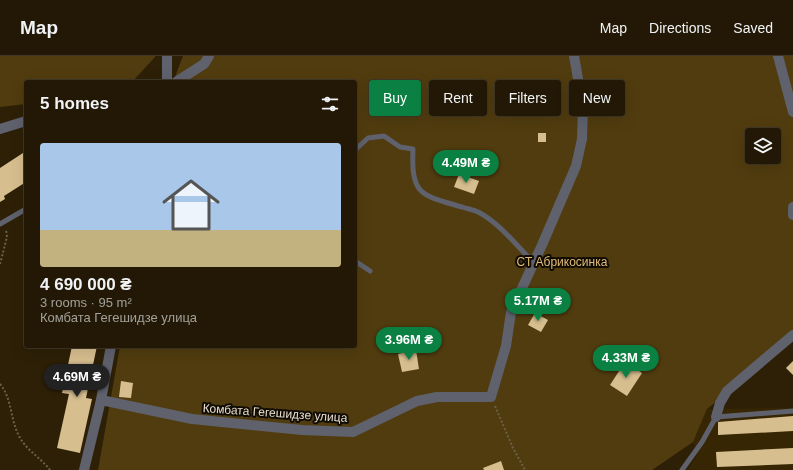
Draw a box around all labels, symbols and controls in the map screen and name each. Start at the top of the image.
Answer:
text: Map [20,17,58,38]
text: Map [600,20,627,36]
text: Directions [649,20,711,36]
text: Saved [733,20,773,36]
chip: Buy [369,80,421,116]
chip: Rent [429,80,487,116]
chip: Filters [495,80,561,116]
chip: New [569,80,625,116]
icon: filters [319,93,341,115]
text: 5 homes [40,94,109,113]
map controls [745,128,781,164]
button: layers [745,128,781,164]
pin: 4.49M ₴ [429,150,503,184]
text: 4.49M ₴ [442,155,490,170]
icon: home [155,169,227,241]
park label: СТ Абрикосинка [517,255,608,269]
text: 4 690 000 ₴ [40,275,132,294]
pin: 5.17M ₴ [501,288,575,322]
text: 5.17M ₴ [514,293,562,308]
text: 3 rooms · 95 m² [40,295,132,310]
text: Комбата Гегешидзе улица [40,310,197,325]
pin: 3.96M ₴ [372,327,446,361]
text: 3.96M ₴ [385,332,433,347]
pin: 4.33M ₴ [589,345,663,379]
text: 4.33M ₴ [602,350,650,365]
pin: 4.69M ₴ [40,364,114,398]
text: 4.69M ₴ [53,369,101,384]
street label: Комбата Гегешидзе улица [202,401,348,425]

